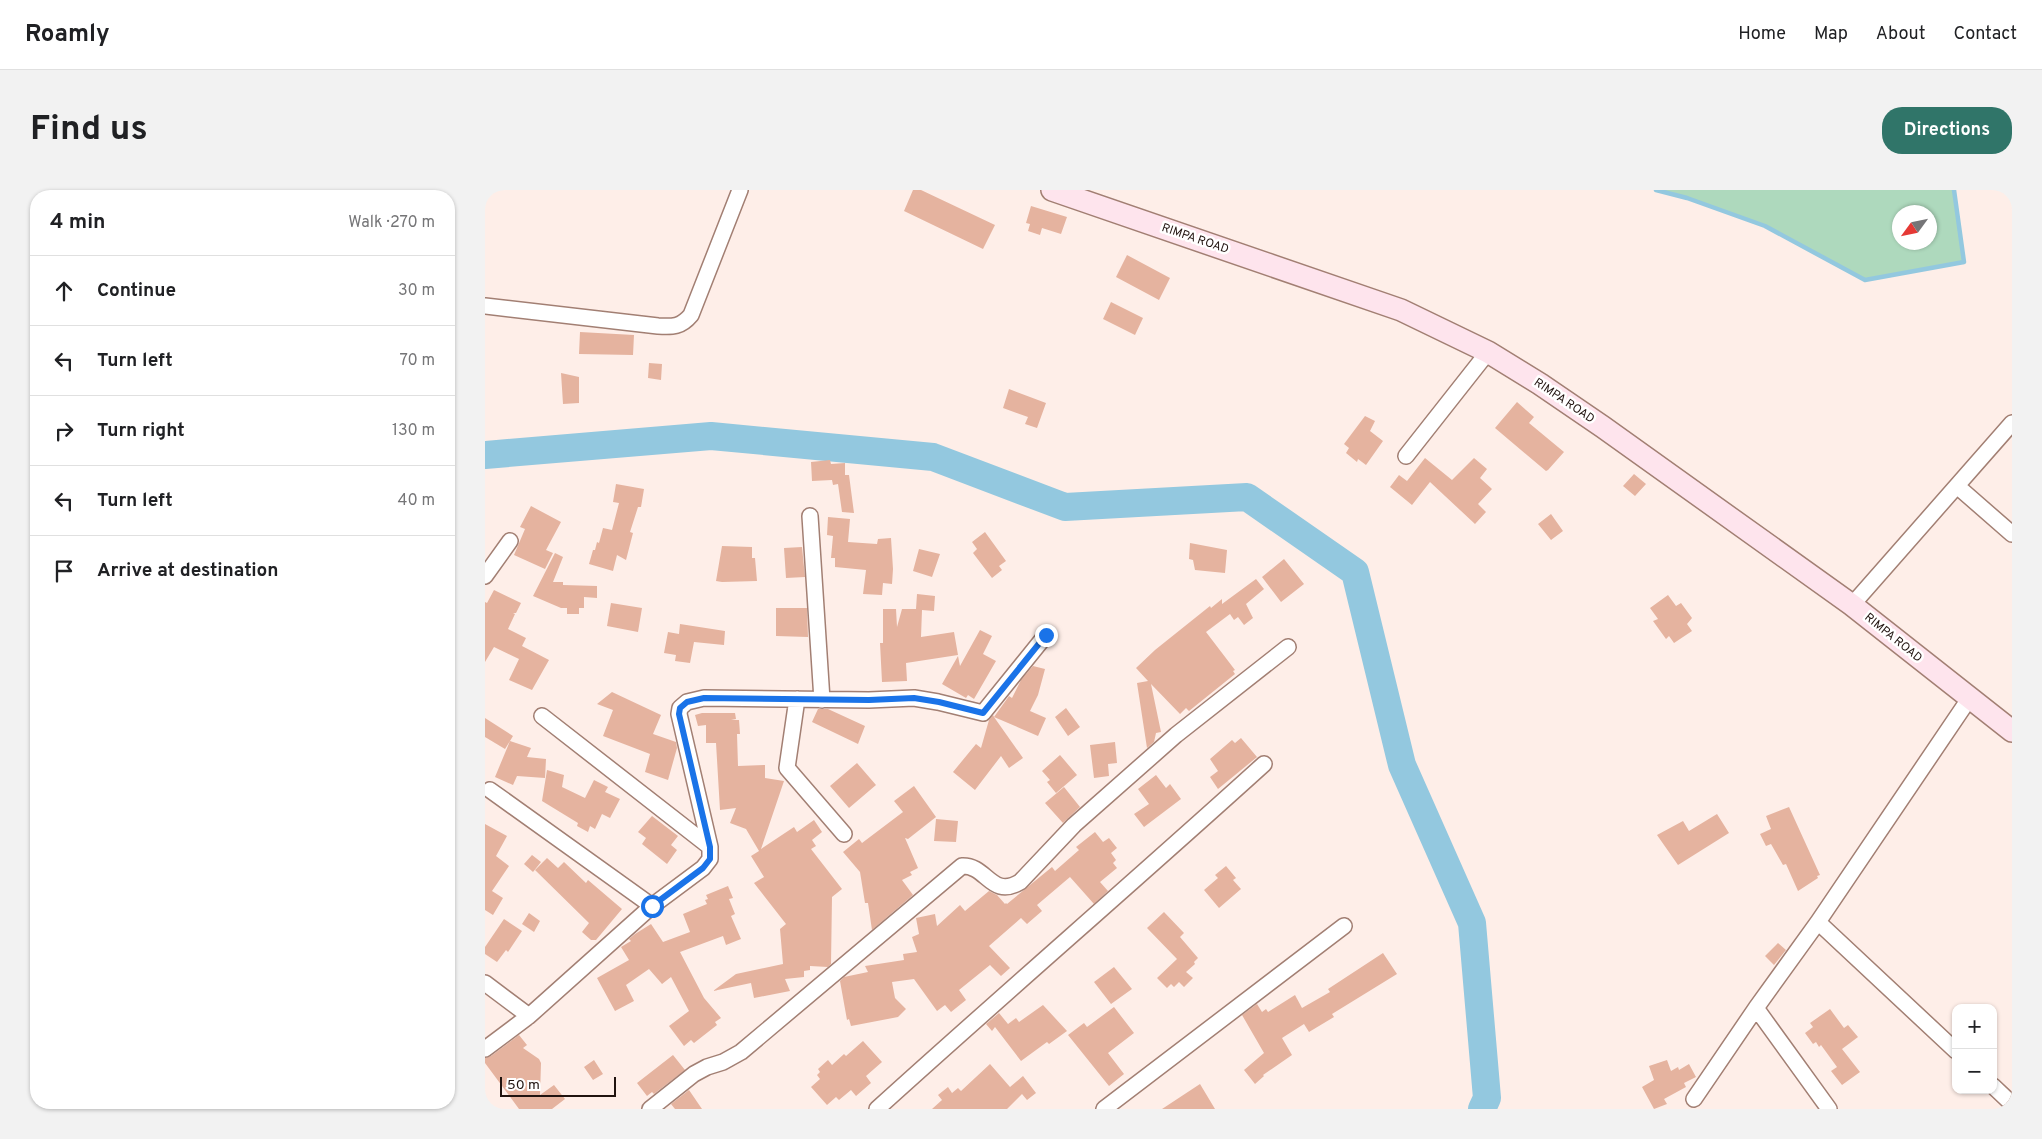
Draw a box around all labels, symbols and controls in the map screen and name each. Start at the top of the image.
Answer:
text: Roamly [25,20,110,50]
text: Home [1738,23,1786,46]
text: Map [1814,23,1848,46]
text: About [1876,23,1925,46]
text: Contact [1953,23,2017,46]
button: Directions [1882,107,2012,154]
text: Find us [30,108,148,152]
north arrow [1892,205,1937,250]
text: 4 min [50,209,106,236]
text: Walk · 270 m [348,213,435,233]
street label: RIMPA ROAD [1159,220,1231,258]
icon: ahead [50,277,78,305]
text: Continue [97,279,176,303]
text: 30 m [398,281,435,301]
icon: left [50,347,78,375]
text: Turn left [97,349,173,373]
text: 70 m [400,351,435,371]
street label: RIMPA ROAD [1530,375,1598,427]
icon: right [50,417,78,445]
text: Turn right [97,419,185,443]
text: 130 m [392,421,435,441]
icon: left [50,487,78,515]
text: Turn left [97,489,173,513]
text: 40 m [397,491,435,511]
icon: arrive [50,557,78,585]
text: Arrive at destination [97,559,278,583]
street label: RIMPA ROAD [1861,610,1925,666]
route end [1035,624,1058,647]
route start [641,895,664,918]
map controls [1952,1004,1997,1094]
button: + [1952,1004,1997,1049]
button: − [1952,1049,1997,1094]
scale bar [500,1074,616,1097]
text: 50 m [507,1077,540,1094]

